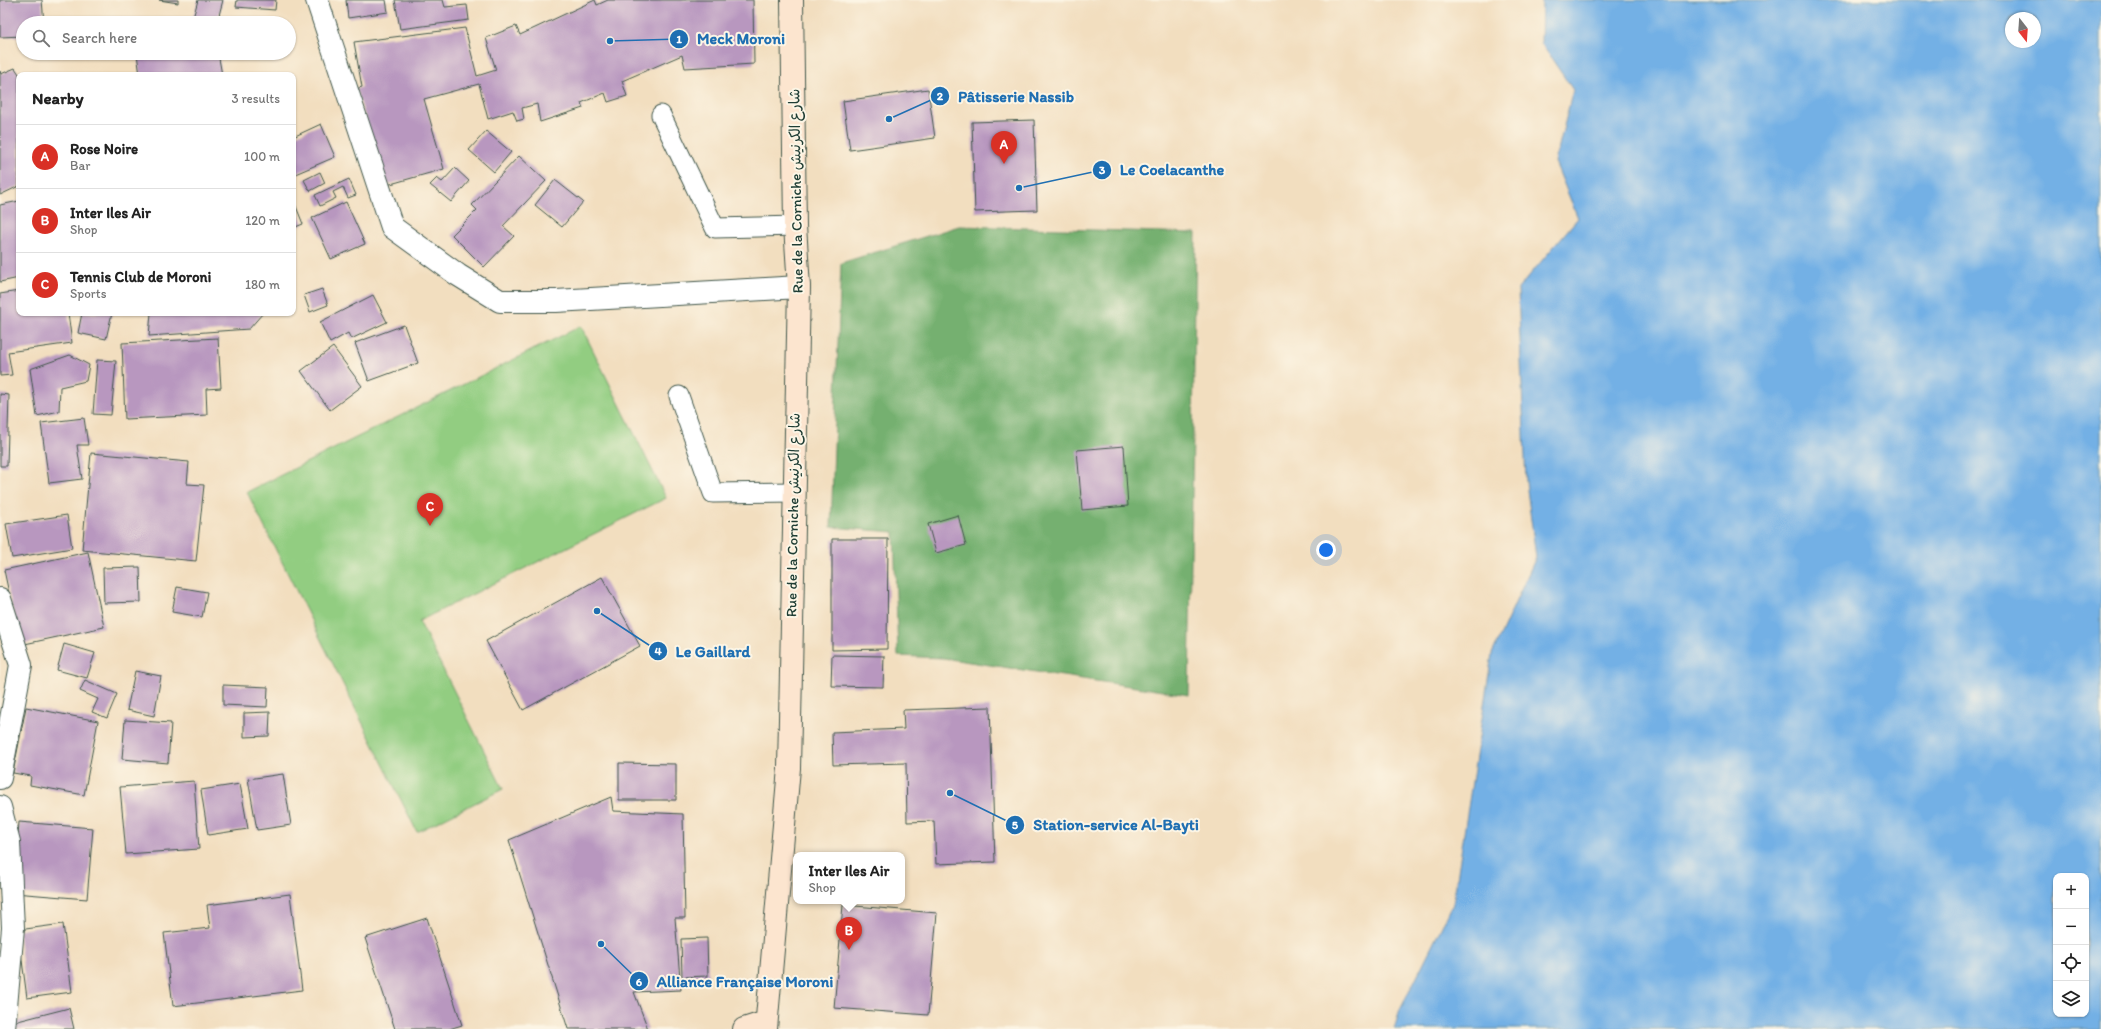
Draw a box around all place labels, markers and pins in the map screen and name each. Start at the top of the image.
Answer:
callout: Meck Moroni [669,25,792,53]
callout: Pâtisserie Nassib [930,82,1083,110]
pin: A [991,131,1017,164]
callout: Le Coelacanthe [1092,156,1232,184]
pin: C [417,493,443,526]
callout: Le Gaillard [648,637,759,665]
callout: Station-service Al-Bayti [1005,811,1207,839]
pin: B [836,917,862,950]
callout: Alliance Française Moroni [629,967,841,995]

